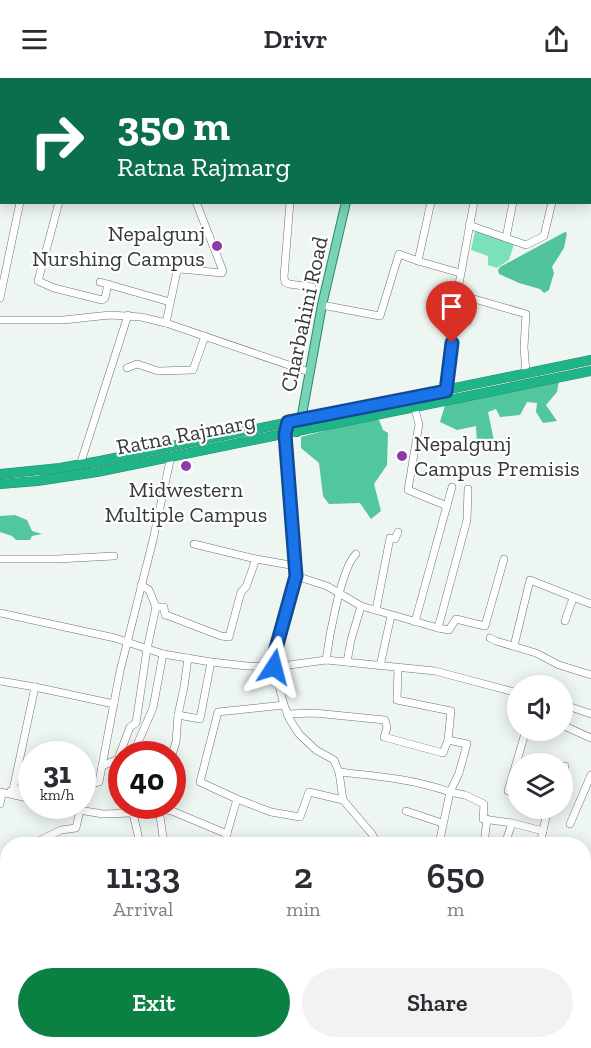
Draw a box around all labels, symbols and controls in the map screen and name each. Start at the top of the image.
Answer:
icon: menu [18,23,51,56]
text: Drivr [264,23,327,55]
icon: share [540,23,573,56]
text: 350 m [117,100,230,151]
icon: right [18,102,96,180]
text: Ratna Rajmarg [117,151,290,183]
place label: Nepalgunj Nurshing Campus [32,220,205,272]
street label: Charbahini Road [274,234,334,394]
marker: Nepalgunj Nurshing Campus [210,239,224,253]
pin [426,281,477,343]
icon: arrive [435,290,468,323]
street label: Ratna Rajmarg [114,407,258,461]
place label: Nepalgunj Campus Premisis [414,430,580,482]
marker: Nepalgunj Campus Premisis [395,449,409,463]
marker: Midwestern Multiple Campus [179,459,193,473]
place label: Midwestern Multiple Campus [105,476,267,528]
position arrow [242,635,306,699]
map controls [507,675,573,819]
button: sound [507,675,573,741]
speed limit sign: 40 [108,741,186,819]
button: layers [507,753,573,819]
text: 31 [43,755,71,791]
text: km/h [40,786,74,804]
text: 11:33 [106,854,180,897]
text: 2 [294,854,313,897]
text: 650 [426,854,485,897]
text: Arrival [113,897,173,921]
text: min [286,897,321,921]
text: m [447,897,464,921]
button: Exit [18,968,290,1037]
button: Share [302,968,573,1037]

